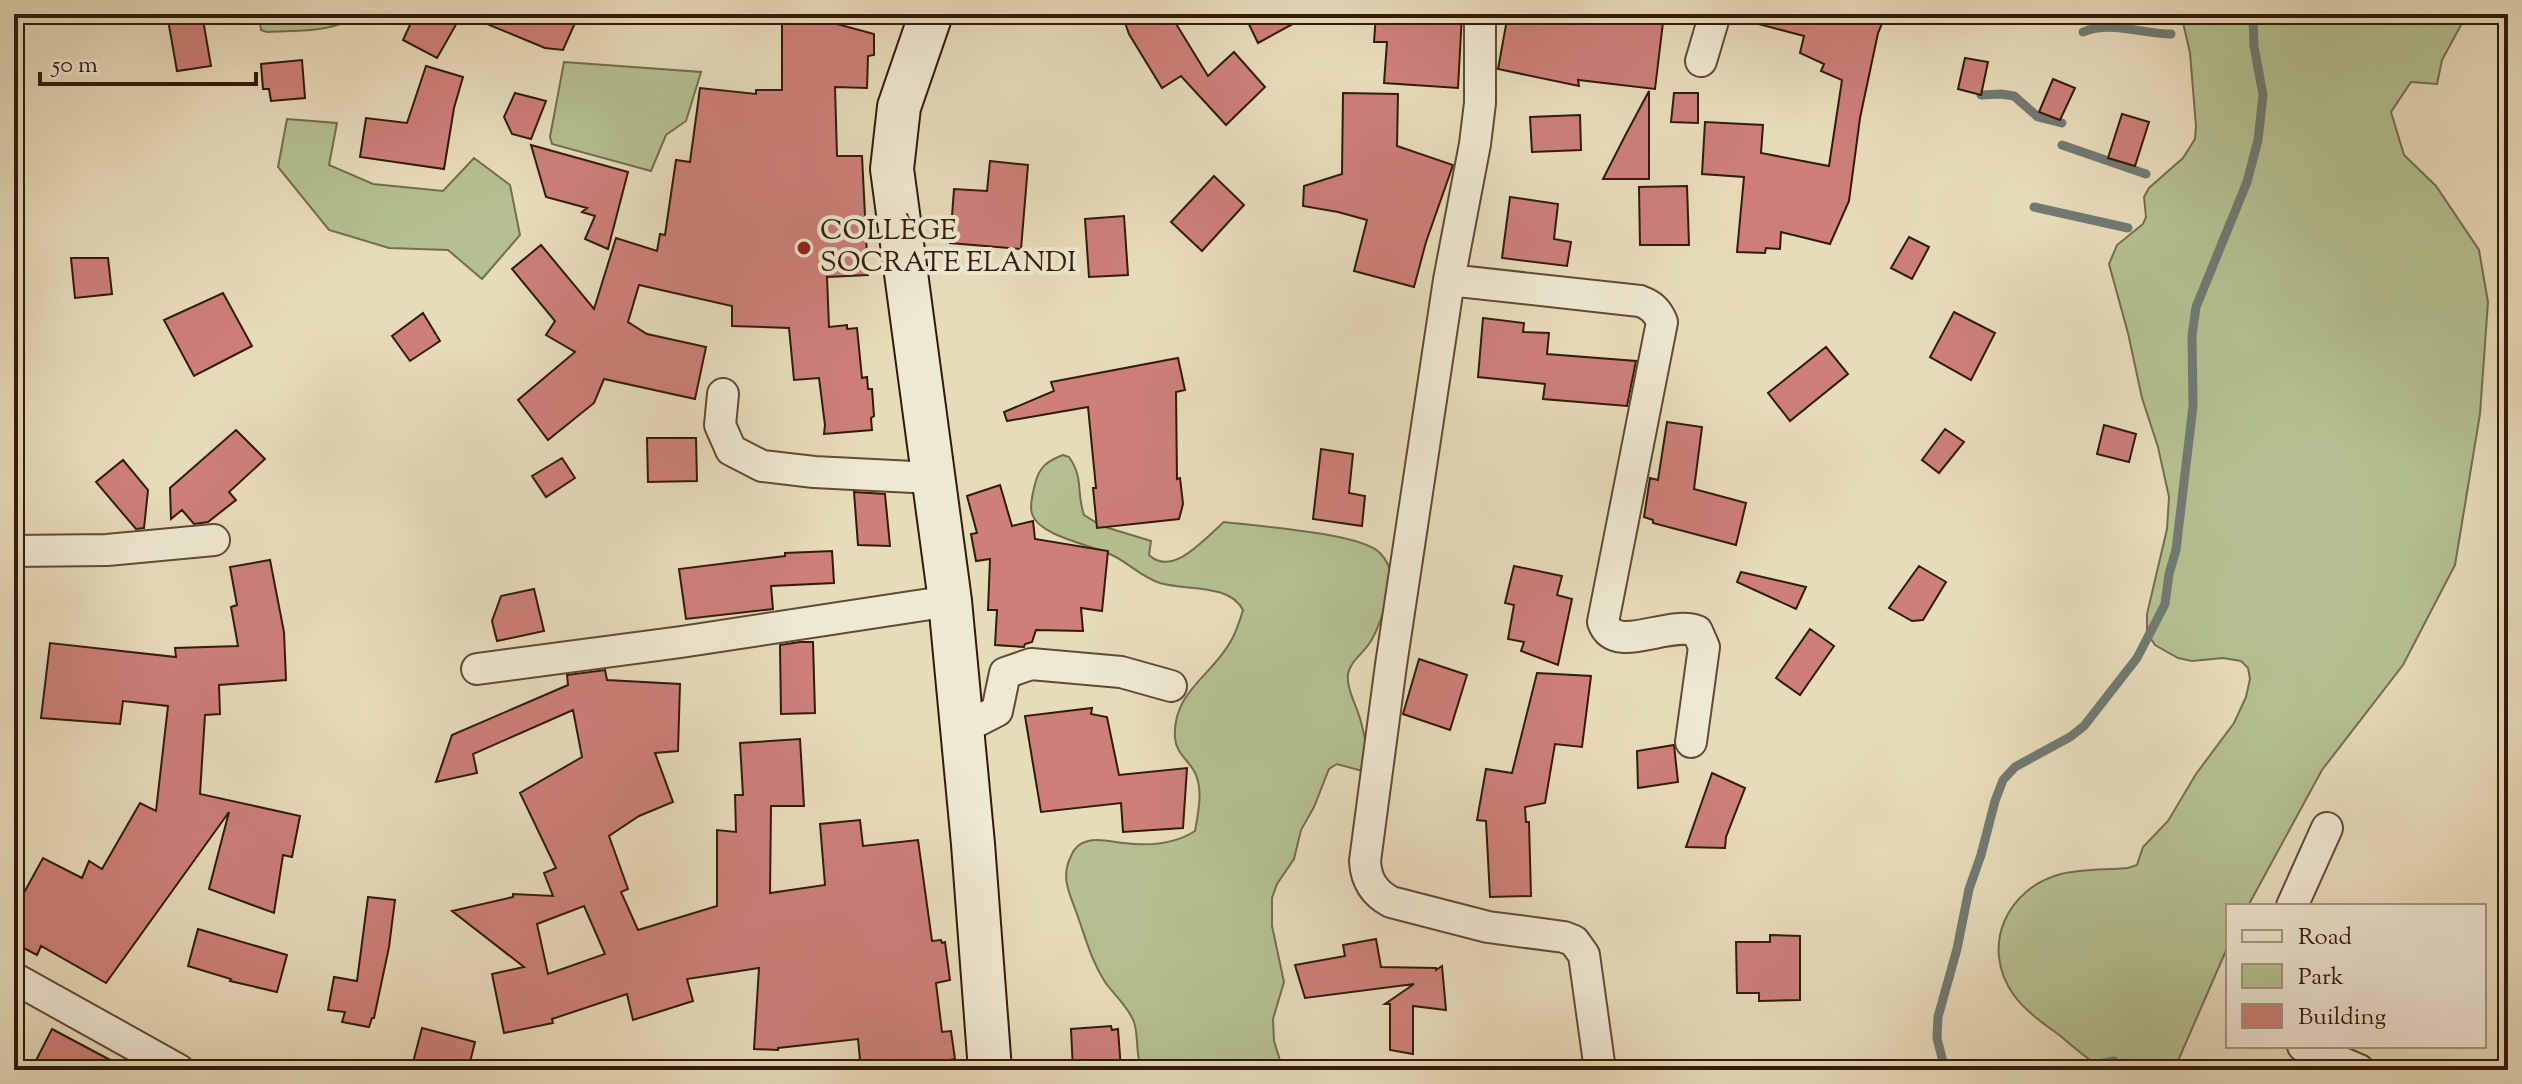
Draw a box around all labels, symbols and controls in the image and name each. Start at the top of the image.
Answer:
scale bar [40,36,256,86]
text: 50 m [50,49,98,83]
place label: COLLÈGE SOCRATE ELANDI [820,212,1076,284]
marker: COLLÈGE SOCRATE ELANDI [795,239,813,257]
legend [2226,904,2486,1048]
text: Road [2298,921,2352,955]
text: Park [2298,961,2344,995]
text: Building [2298,1001,2387,1035]

